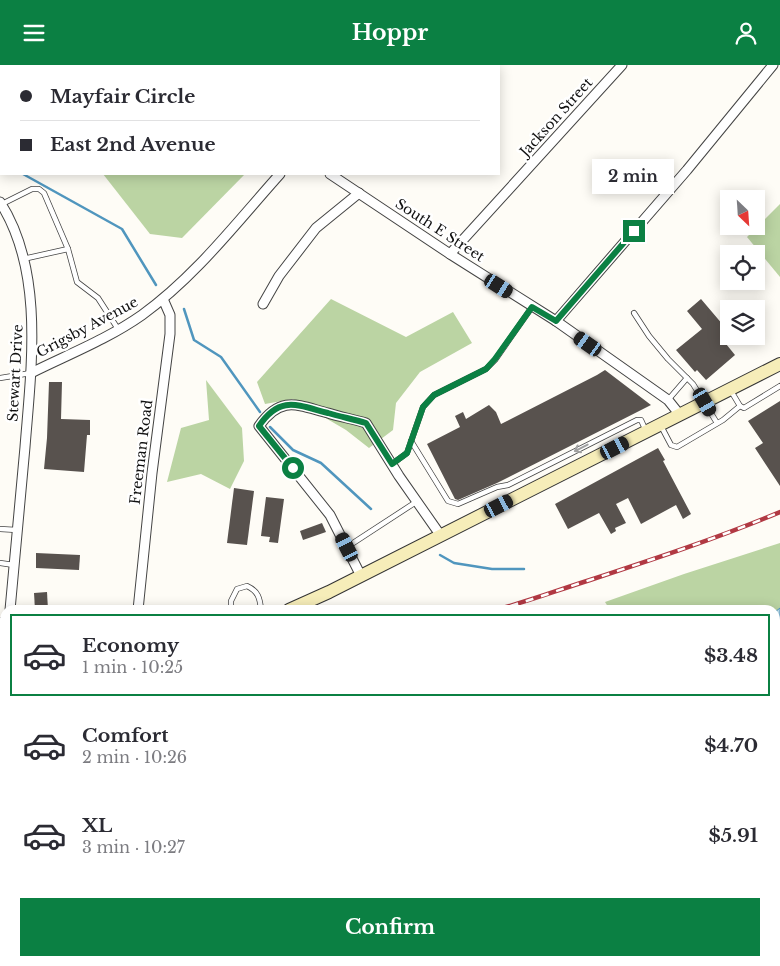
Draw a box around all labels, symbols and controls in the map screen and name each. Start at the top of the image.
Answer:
icon: menu [20,19,48,47]
text: Hoppr [352,19,428,46]
icon: person [732,19,760,47]
street label: Jackson Street [514,73,597,162]
text: Mayfair Circle [50,85,195,108]
text: East 2nd Avenue [50,133,216,156]
callout: 2 min [593,159,675,193]
text: 2 min [608,166,658,186]
north arrow [720,190,765,235]
map controls [720,190,765,345]
street label: South E Street [392,194,489,266]
route end [623,220,645,242]
button: locate [720,245,765,290]
car [482,272,515,300]
street label: Grigsby Avenue [33,293,141,361]
button: layers [720,300,765,345]
street label: Stewart Drive [3,324,27,422]
car [571,329,604,359]
car [691,385,718,419]
street label: Freeman Road [126,398,156,505]
car [598,435,631,461]
one-way arrow [574,444,589,453]
route start [282,457,304,479]
car [482,493,515,519]
car [333,530,360,564]
icon: car [22,633,67,678]
text: Economy [82,634,179,657]
text: $3.48 [704,644,758,667]
text: 1 min · 10:25 [82,657,183,677]
icon: car [22,723,67,768]
text: Comfort [82,724,169,747]
text: $4.70 [704,734,758,757]
text: 2 min · 10:26 [82,747,187,767]
icon: car [22,813,67,858]
text: XL [82,814,112,837]
text: $5.91 [708,824,758,847]
text: 3 min · 10:27 [82,837,185,857]
button: Confirm [20,898,760,956]

